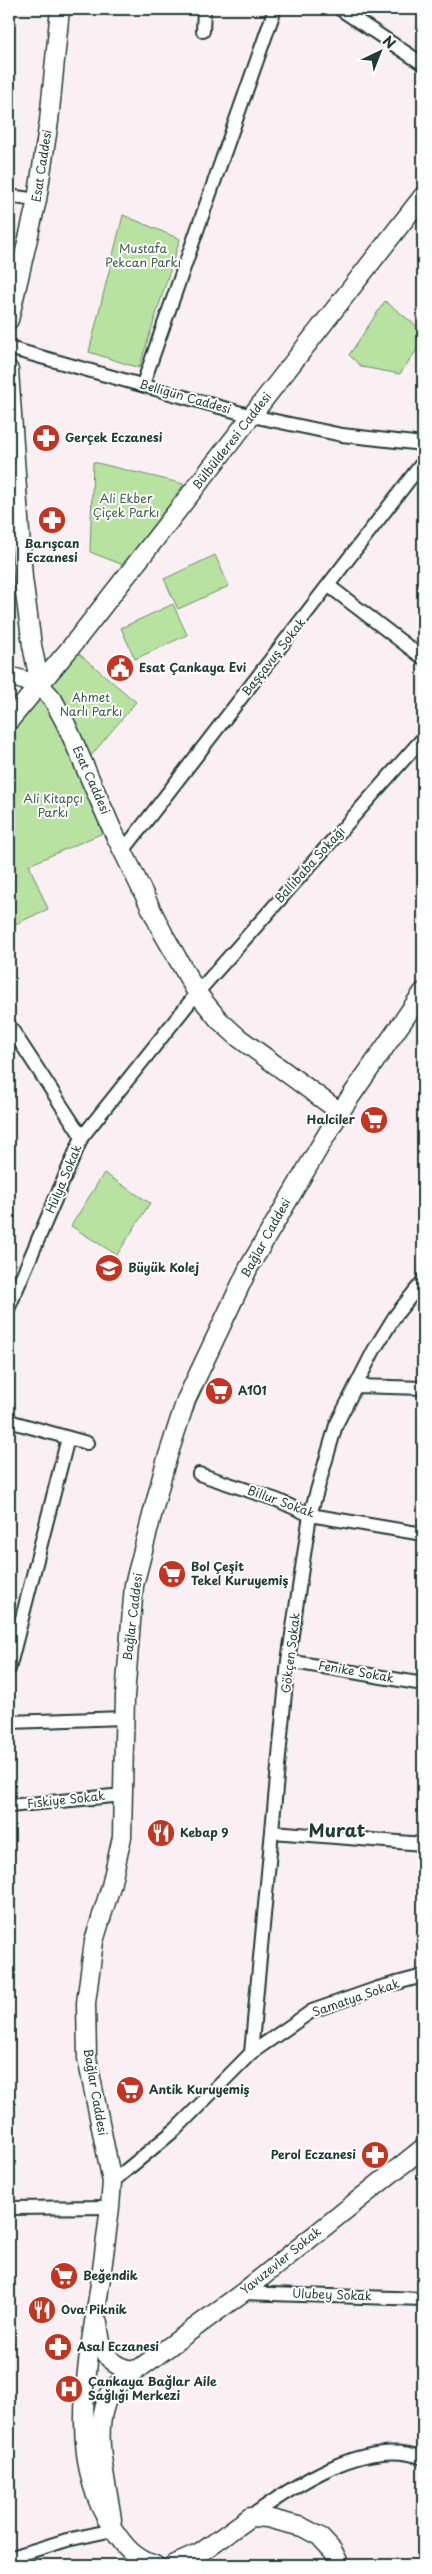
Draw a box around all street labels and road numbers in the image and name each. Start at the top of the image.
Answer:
street label: Esat Caddesi [26,128,56,203]
street label: Belligün Caddesi [137,374,233,418]
street label: Bülbülderesi Caddesi [187,388,275,493]
street label: Başçavuş Sokak [237,614,309,699]
street label: Esat Caddesi [69,742,115,817]
street label: Ballıbaba Sokağı [270,822,348,906]
street label: Hülya Sokak [40,1141,86,1216]
street label: Bağlar Caddesi [236,1195,294,1281]
street label: Billur Sokak [245,1481,318,1522]
street label: Bağlar Caddesi [118,1572,146,1662]
street label: Gökçen Sokak [276,1611,304,1694]
street label: Fenike Sokak [317,1656,396,1687]
street label: Fıskiye Sokak [26,1786,106,1812]
street label: Samatya Sokak [310,1974,402,2020]
street label: Bağlar Caddesi [79,2047,113,2137]
street label: Yavuzevler Sokak [236,2222,325,2298]
street label: Ulubey Sokak [292,2284,372,2304]

